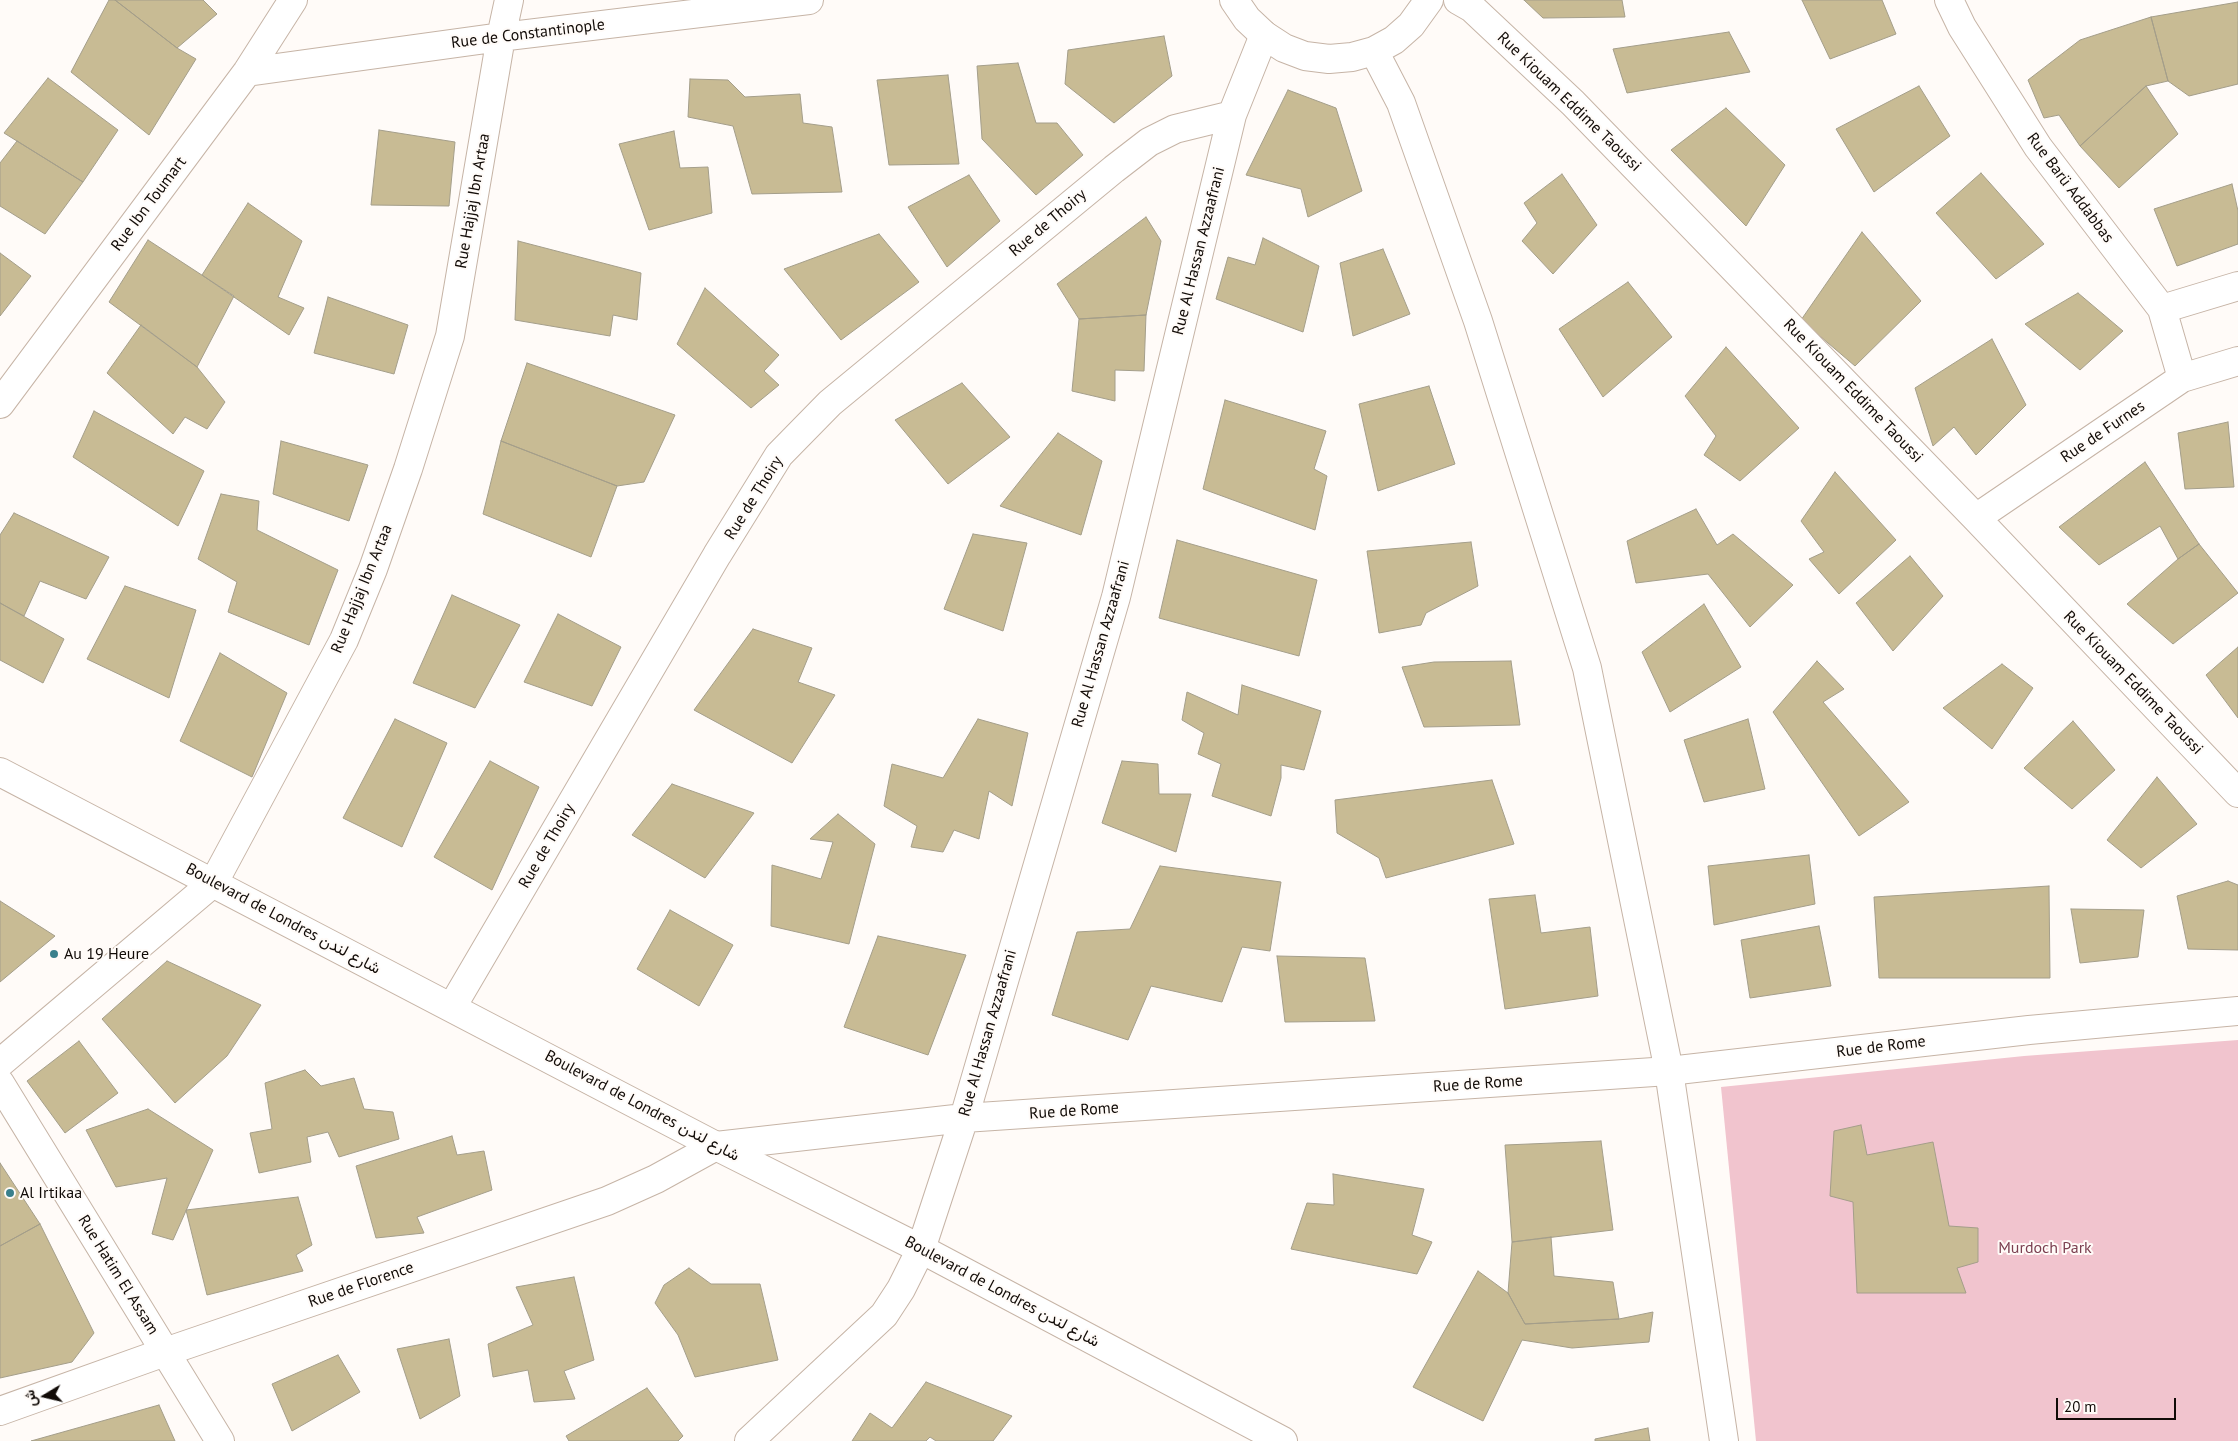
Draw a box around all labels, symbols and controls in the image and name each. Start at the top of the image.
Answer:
street label: Rue de Constantinople [450,15,606,53]
street label: Rue Kiouam Eddime Taoussi [1493,28,1645,176]
street label: Rue Barü Addabbas [2022,129,2118,247]
street label: Rue Hajjaj Ibn Artaa [452,132,494,270]
street label: Rue Ibn Toumart [107,153,191,255]
street label: Rue Al Hassan Azzaafrani [1169,165,1229,337]
street label: Rue de Thoiry [1006,185,1090,261]
street label: Rue Kiouam Eddime Taoussi [1779,315,1927,467]
street label: Rue de Furnes [2057,397,2149,467]
street label: Rue de Thoiry [721,453,787,543]
street label: Rue Hajjaj Ibn Artaa [327,522,397,656]
street label: Rue Al Hassan Azzaafrani [1068,558,1134,730]
street label: Rue Kiouam Eddime Taoussi [2059,607,2207,759]
street label: Rue de Thoiry [515,800,579,892]
street label: Boulevard de Londres شارع لندن [182,859,384,979]
place label: Au 19 Heure [64,944,149,964]
street label: Rue Al Hassan Azzaafrani [955,947,1021,1119]
marker: Au 19 Heure [48,948,60,960]
street label: Rue de Rome [1835,1032,1927,1062]
street label: Boulevard de Londres شارع لندن [541,1046,743,1166]
street label: Rue de Rome [1433,1071,1523,1097]
street label: Rue de Rome [1029,1098,1119,1124]
place label: Al Irtikaa [20,1183,82,1203]
marker: Al Irtikaa [4,1187,16,1199]
street label: Rue Hatim El Assam [73,1212,163,1338]
street label: Boulevard de Londres شارع لندن [901,1232,1103,1352]
park label: Murdoch Park [1998,1238,2092,1258]
street label: Rue de Florence [306,1258,416,1312]
north arrow [20,1371,70,1421]
scale bar [2058,1388,2178,1420]
text: ش [20,1389,40,1408]
text: 20 m [2064,1397,2097,1416]

